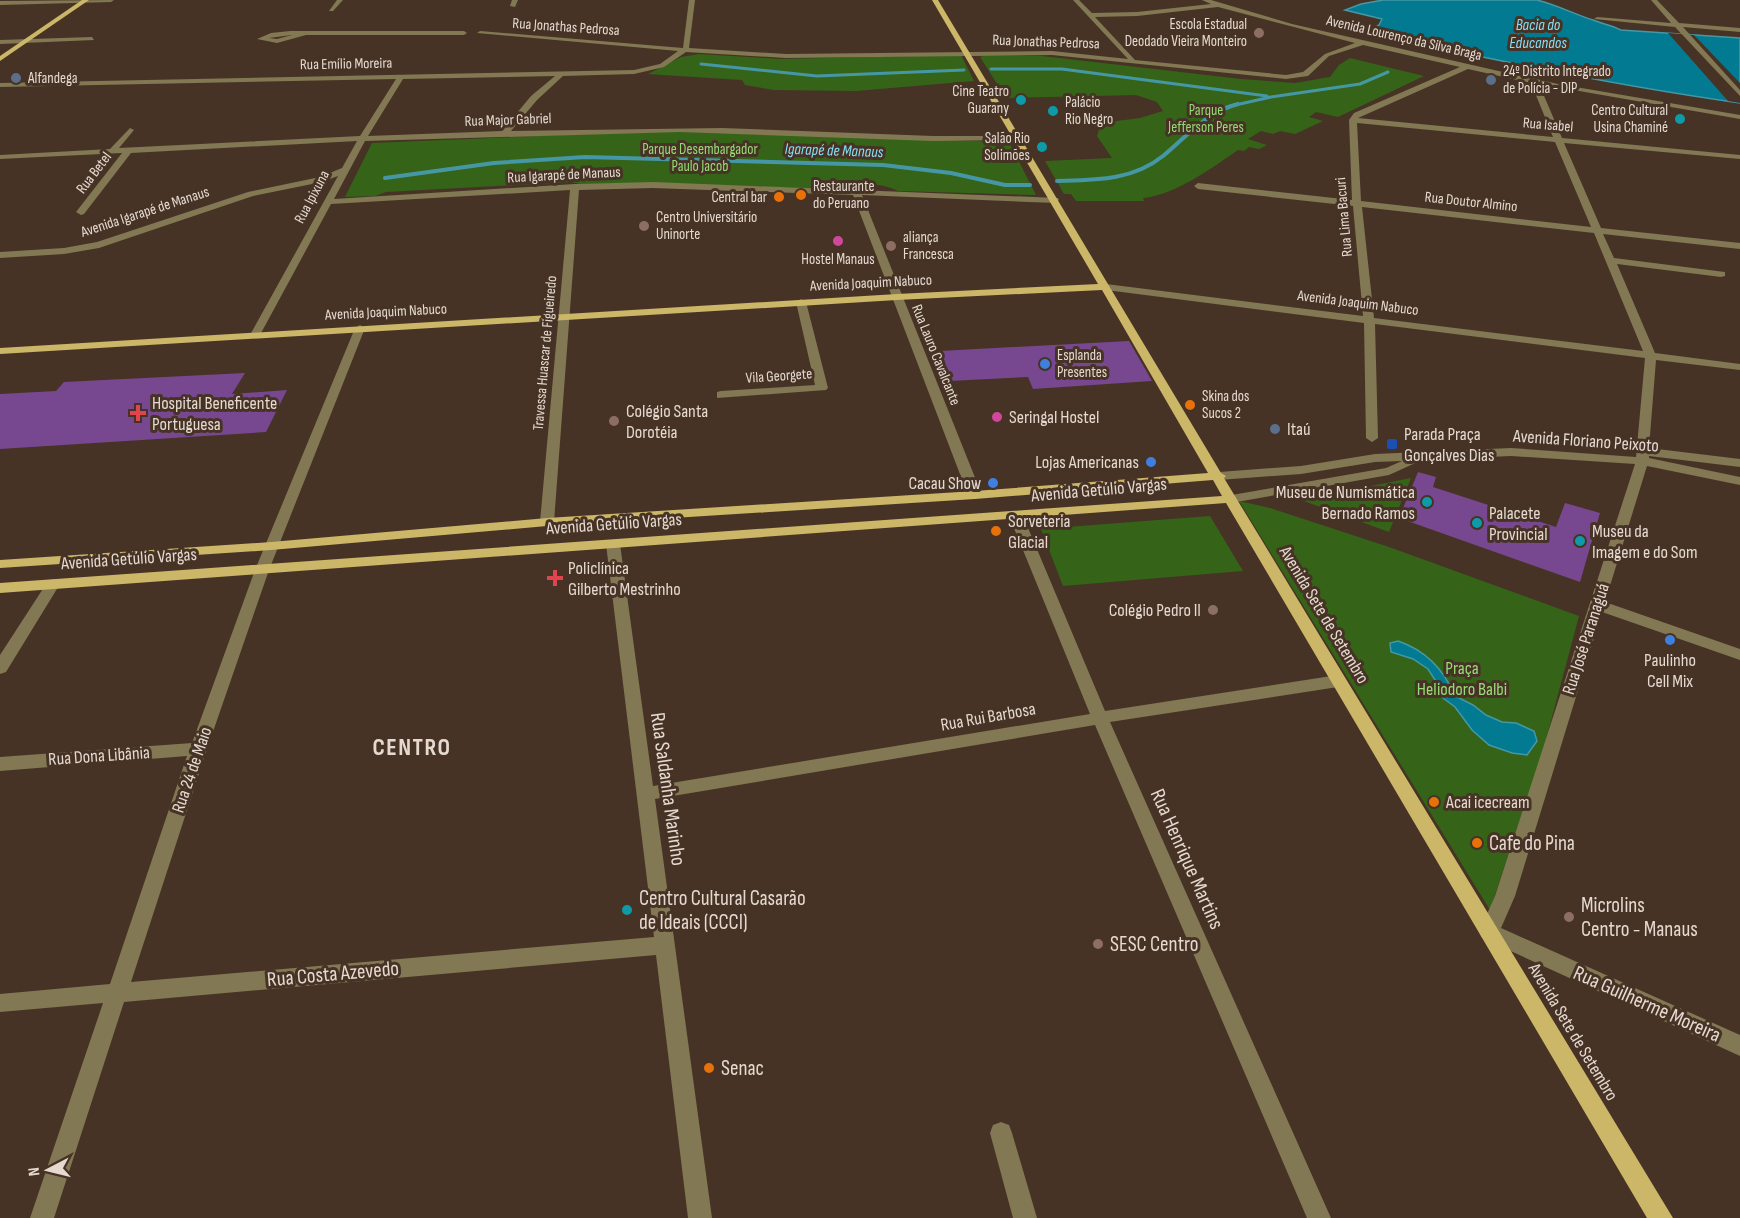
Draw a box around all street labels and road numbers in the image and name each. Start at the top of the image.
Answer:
street label: Avenida Lourenço da Silva Braga [1324,11,1484,65]
street label: Rua Jonathas Pedrosa [512,14,620,40]
street label: Rua Jonathas Pedrosa [992,31,1100,53]
street label: Rua Emílio Moreira [300,54,393,74]
street label: Rua Major Gabriel [464,109,552,131]
street label: Rua Isabel [1522,113,1574,137]
street label: Rua Betel [72,148,116,198]
street label: Rua Igarapé de Manaus [507,163,621,187]
street label: Rua Ipixuna [290,167,334,227]
street label: Rua Lima Bacuri [1331,176,1357,257]
street label: Avenida Igarapé de Manaus [77,182,212,242]
street label: Rua Doutor Almino [1424,188,1518,216]
street label: Avenida Joaquim Nabuco [809,270,932,296]
street label: Travessa Huascar de Figueiredo [529,275,561,431]
street label: Avenida Joaquim Nabuco [1295,286,1420,320]
street label: Avenida Joaquim Nabuco [324,299,447,325]
street label: Rua Lauro Cavalcante [907,302,965,408]
street label: Vila Georgete [745,364,813,388]
street label: Avenida Floriano Peixoto [1511,425,1660,457]
street label: Avenida Getúlio Vargas [1029,474,1168,506]
street label: Avenida Getúlio Vargas [544,509,683,539]
street label: Avenida Sete de Setembro [1274,542,1373,688]
street label: Avenida Getúlio Vargas [59,544,198,574]
street label: Rua José Paranaguá [1558,581,1614,697]
street label: Rua Rui Barbosa [939,698,1037,736]
street label: Rua Saldanha Marinho [645,711,691,867]
street label: Rua 24 de Maio [168,724,216,816]
street label: Rua Dona Libânia [47,742,151,770]
street label: Rua Henrique Martins [1145,785,1229,933]
street label: Rua Costa Azevedo [266,956,400,992]
street label: Avenida Sete de Setembro [1523,959,1622,1105]
street label: Rua Guilherme Moreira [1569,960,1725,1048]

